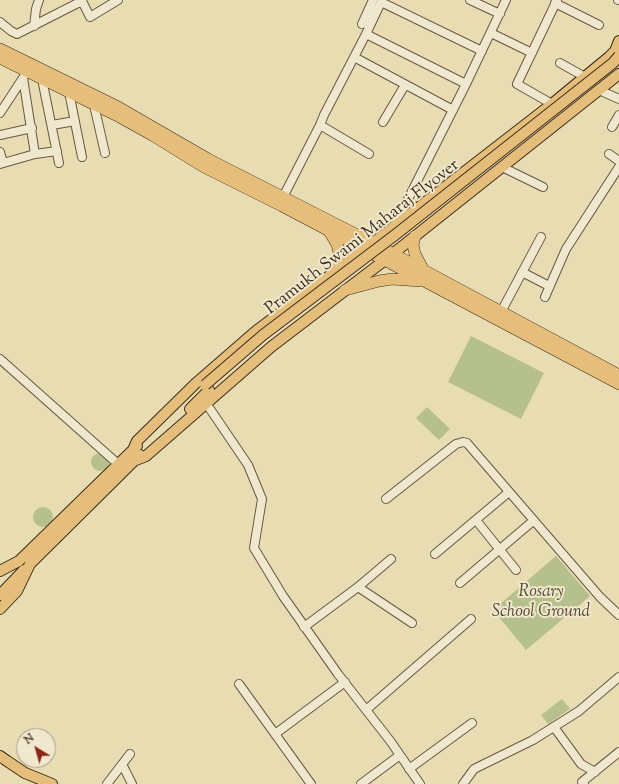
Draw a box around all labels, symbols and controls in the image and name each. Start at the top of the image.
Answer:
street label: Pramukh Swami Maharaj Flyover [262,156,464,320]
park label: Rosary School Ground [492,583,590,623]
north arrow [16,728,56,768]
text: N [21,730,38,748]

